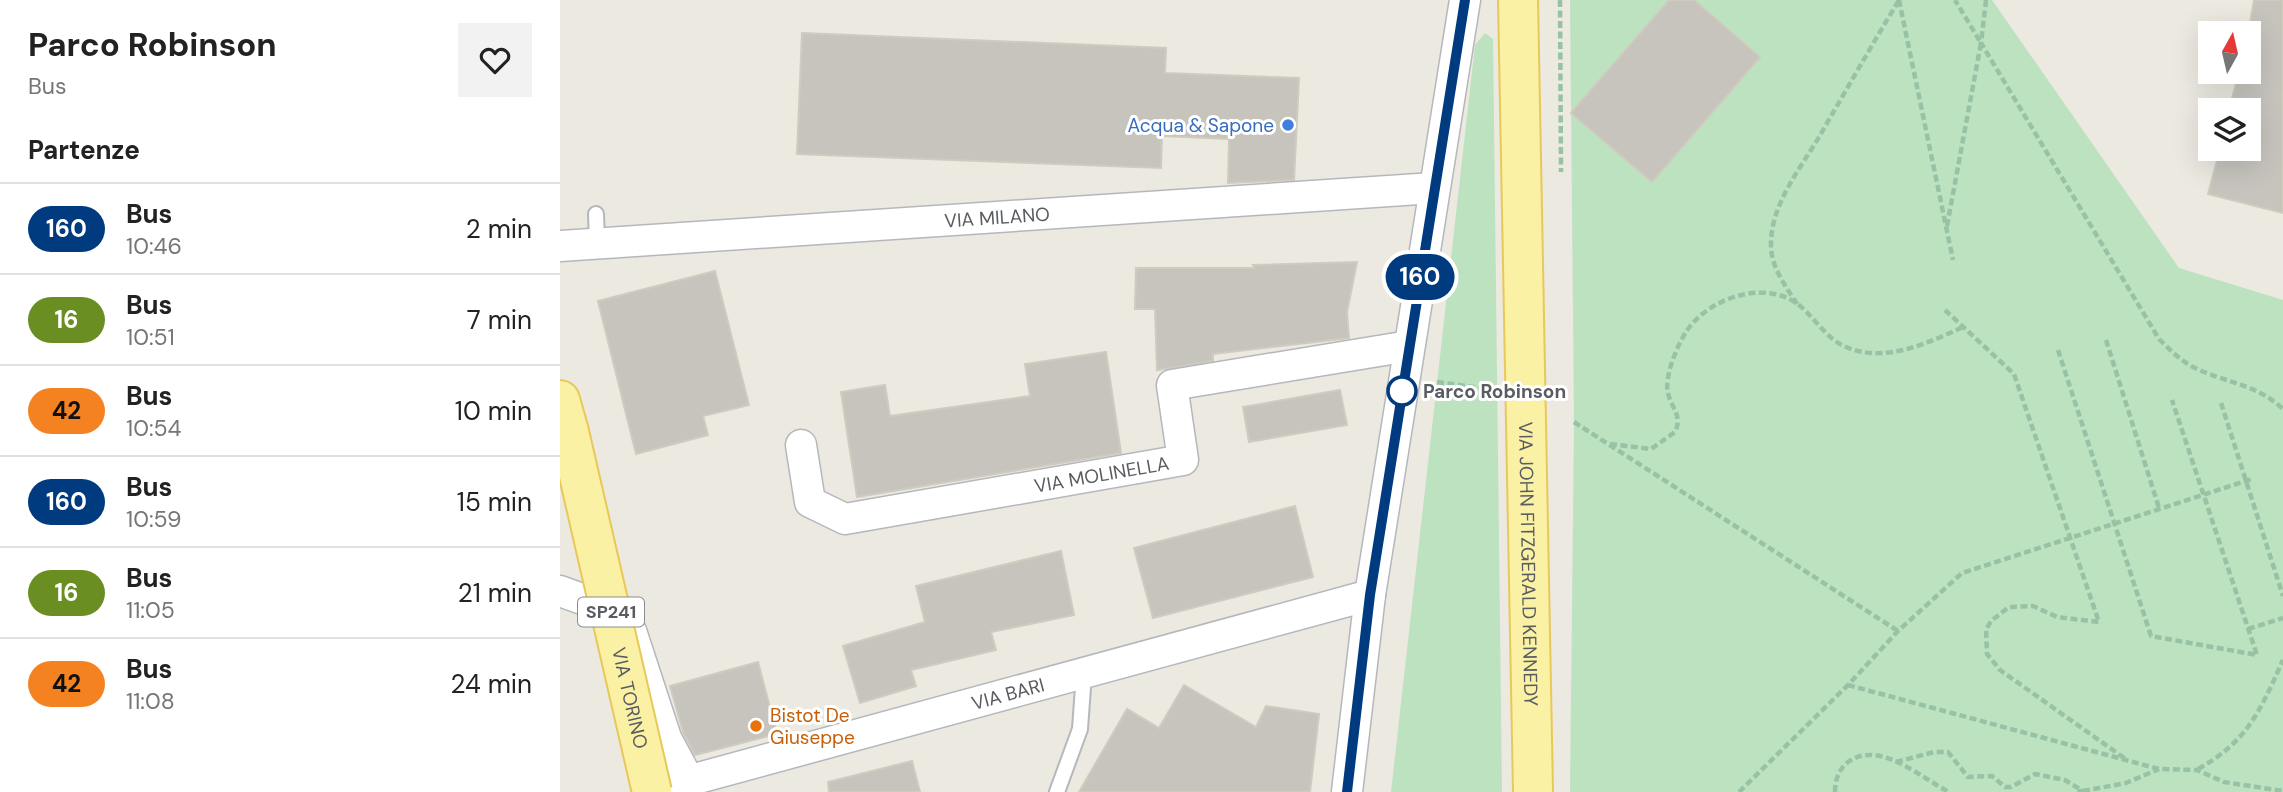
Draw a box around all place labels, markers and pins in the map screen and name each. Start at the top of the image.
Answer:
place label: Acqua & Sapone [1128,113,1274,138]
marker: Acqua & Sapone [1280,117,1296,133]
marker: Parco Robinson [1387,376,1417,406]
place label: Parco Robinson [1423,379,1566,404]
place label: Bistot De Giuseppe [770,703,855,750]
marker: Bistot De Giuseppe [748,718,764,734]

